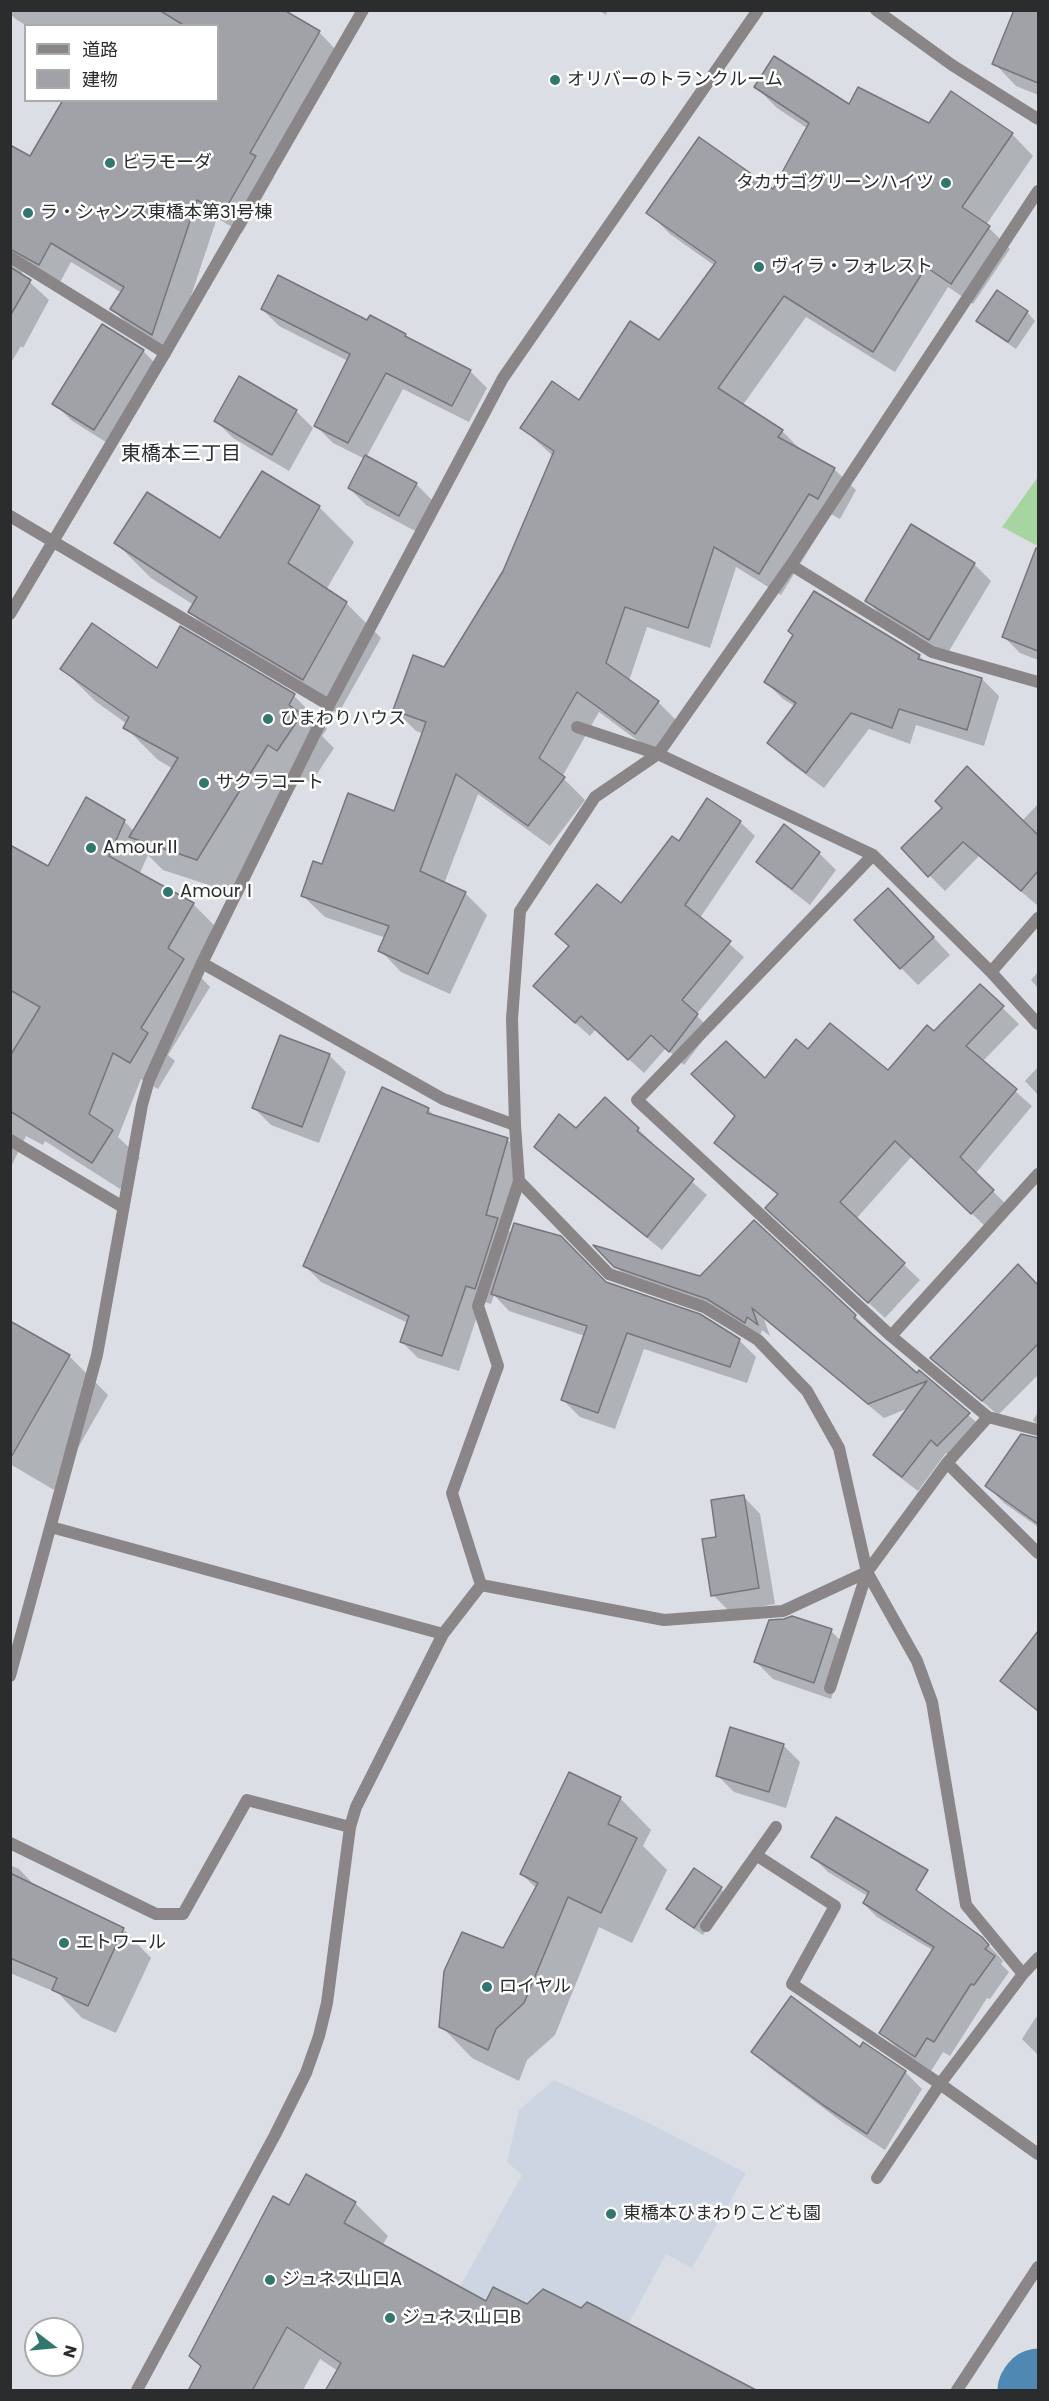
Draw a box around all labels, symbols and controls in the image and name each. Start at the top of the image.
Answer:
legend [24,24,219,102]
text: 道路 [82,37,118,62]
text: 建物 [82,67,118,92]
place label: オリバーのトランクルーム [567,69,783,91]
marker: オリバーのトランクルーム [548,73,562,87]
place label: ビラモーダ [122,152,212,174]
marker: ビラモーダ [103,156,117,170]
place label: タカサゴグリーンハイツ [736,172,934,194]
marker: タカサゴグリーンハイツ [939,176,953,190]
place label: ラ・シャンス東橋本第31号棟 [40,202,272,224]
marker: ラ・シャンス東橋本第31号棟 [21,206,35,220]
place label: ヴィラ・フォレスト [771,256,933,278]
marker: ヴィラ・フォレスト [752,260,766,274]
district label: 東橋本三丁目 [121,443,241,467]
place label: ひまわりハウス [280,708,406,730]
marker: ひまわりハウス [261,712,275,726]
place label: サクラコート [216,772,324,794]
marker: サクラコート [197,776,211,790]
place label: AmourⅡ [103,837,181,859]
marker: AmourⅡ [84,841,98,855]
place label: AmourⅠ [180,881,258,903]
marker: AmourⅠ [161,885,175,899]
place label: エトワール [76,1932,166,1954]
marker: エトワール [57,1936,71,1950]
place label: ロイヤル [499,1976,571,1998]
marker: ロイヤル [480,1980,494,1994]
place label: 東橋本ひまわりこども園 [623,2203,821,2225]
marker: 東橋本ひまわりこども園 [604,2207,618,2221]
place label: ジュネス山口A [282,2269,402,2291]
marker: ジュネス山口A [263,2273,277,2287]
place label: ジュネス山口B [402,2307,521,2329]
marker: ジュネス山口B [383,2311,397,2325]
north arrow [24,2317,84,2377]
text: N [57,2343,83,2361]

